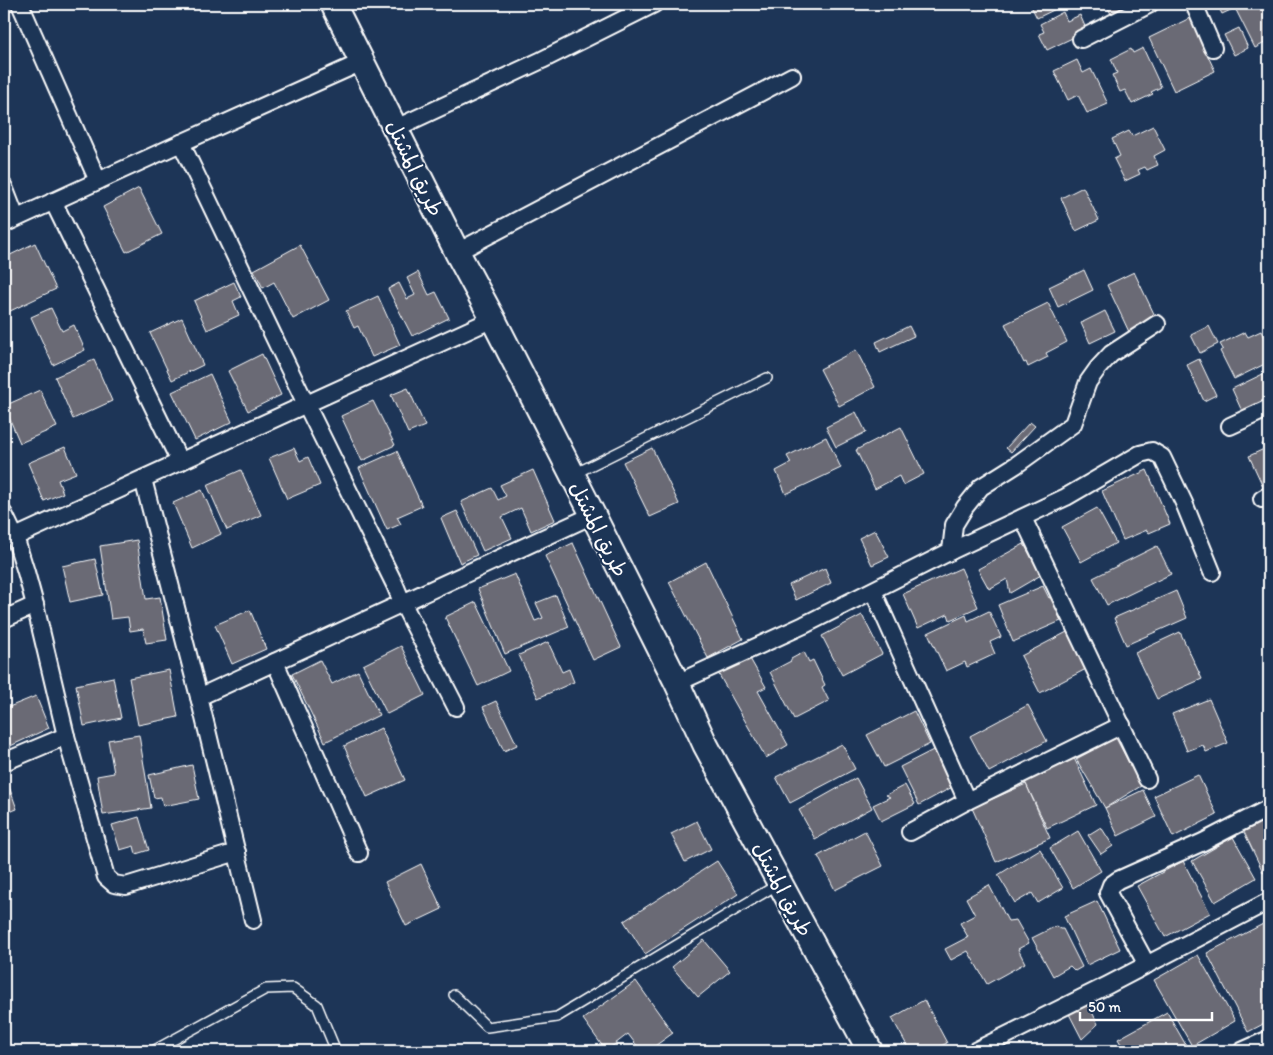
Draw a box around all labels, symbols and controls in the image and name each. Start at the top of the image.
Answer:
street label: طريق المشتل [381,116,449,220]
street label: طريق المشتل [564,477,634,581]
street label: طريق المشتل [748,837,818,941]
scale bar [1080,990,1213,1022]
text: 50 m [1088,998,1121,1016]

